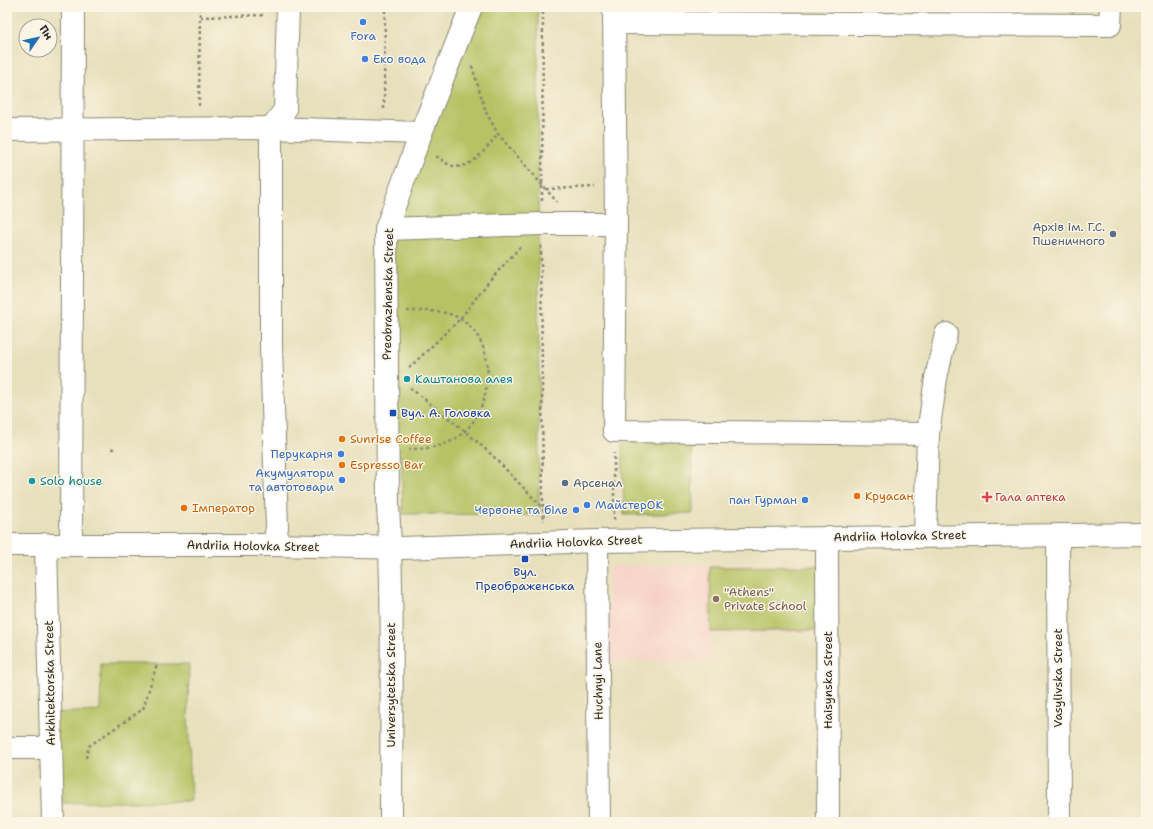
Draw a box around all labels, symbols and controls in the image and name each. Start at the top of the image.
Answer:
marker: Fora [358,17,368,27]
north arrow [18,18,58,58]
text: Пн [36,22,56,43]
place label: Fora [350,28,376,44]
place label: Еко вода [373,51,426,67]
marker: Еко вода [360,54,370,64]
place label: Архів ім. Г.С. Пшеничного [1032,219,1105,249]
street label: Preobrazhenska Street [379,228,397,360]
marker: Архів ім. Г.С. Пшеничного [1108,229,1118,239]
place label: Каштанова алея [415,371,513,387]
marker: Каштанова алея [402,374,412,384]
place label: Вул. А. Головка [401,405,491,421]
marker: Вул. А. Головка [388,408,398,418]
place label: Sunrise Coffee [350,431,432,447]
marker: Sunrise Coffee [337,434,347,444]
place label: Перукарня [271,446,333,462]
marker: Перукарня [336,449,346,459]
place label: Espresso Bar [350,457,424,473]
marker: Espresso Bar [337,460,347,470]
place label: Акумулятори та автотовари [249,465,334,495]
place label: Solo house [40,473,103,489]
marker: Акумулятори та автотовари [337,475,347,485]
place label: Арсенал [573,475,623,491]
marker: Solo house [27,476,37,486]
marker: Арсенал [560,478,570,488]
place label: Круасан [865,488,914,504]
place label: Гала аптека [995,489,1066,505]
marker: Круасан [852,491,862,501]
place label: пан Гурман [729,492,797,508]
marker: Гала аптека [982,492,992,502]
marker: пан Гурман [800,495,810,505]
place label: МайстерОК [595,497,663,513]
place label: Імператор [192,500,255,516]
marker: МайстерОК [582,500,592,510]
place label: Червоне та біле [475,502,568,518]
marker: Імператор [179,503,189,513]
marker: Червоне та біле [571,505,581,515]
street label: Andriia Holovka Street [833,527,967,545]
street label: Andriia Holovka Street [509,532,643,552]
street label: Andriia Holovka Street [186,537,320,555]
marker: Вул. Преображенська [520,554,530,564]
place label: Вул. Преображенська [476,564,575,594]
place label: "Athens" Private School [724,584,807,614]
marker: "Athens" Private School [711,594,721,604]
street label: Arkhitektorska Street [41,620,59,746]
street label: Universytetska Street [383,623,399,747]
street label: Vasylivska Street [1050,628,1066,728]
street label: Haisynska Street [820,631,836,729]
street label: Huchnyi Lane [589,642,607,720]

